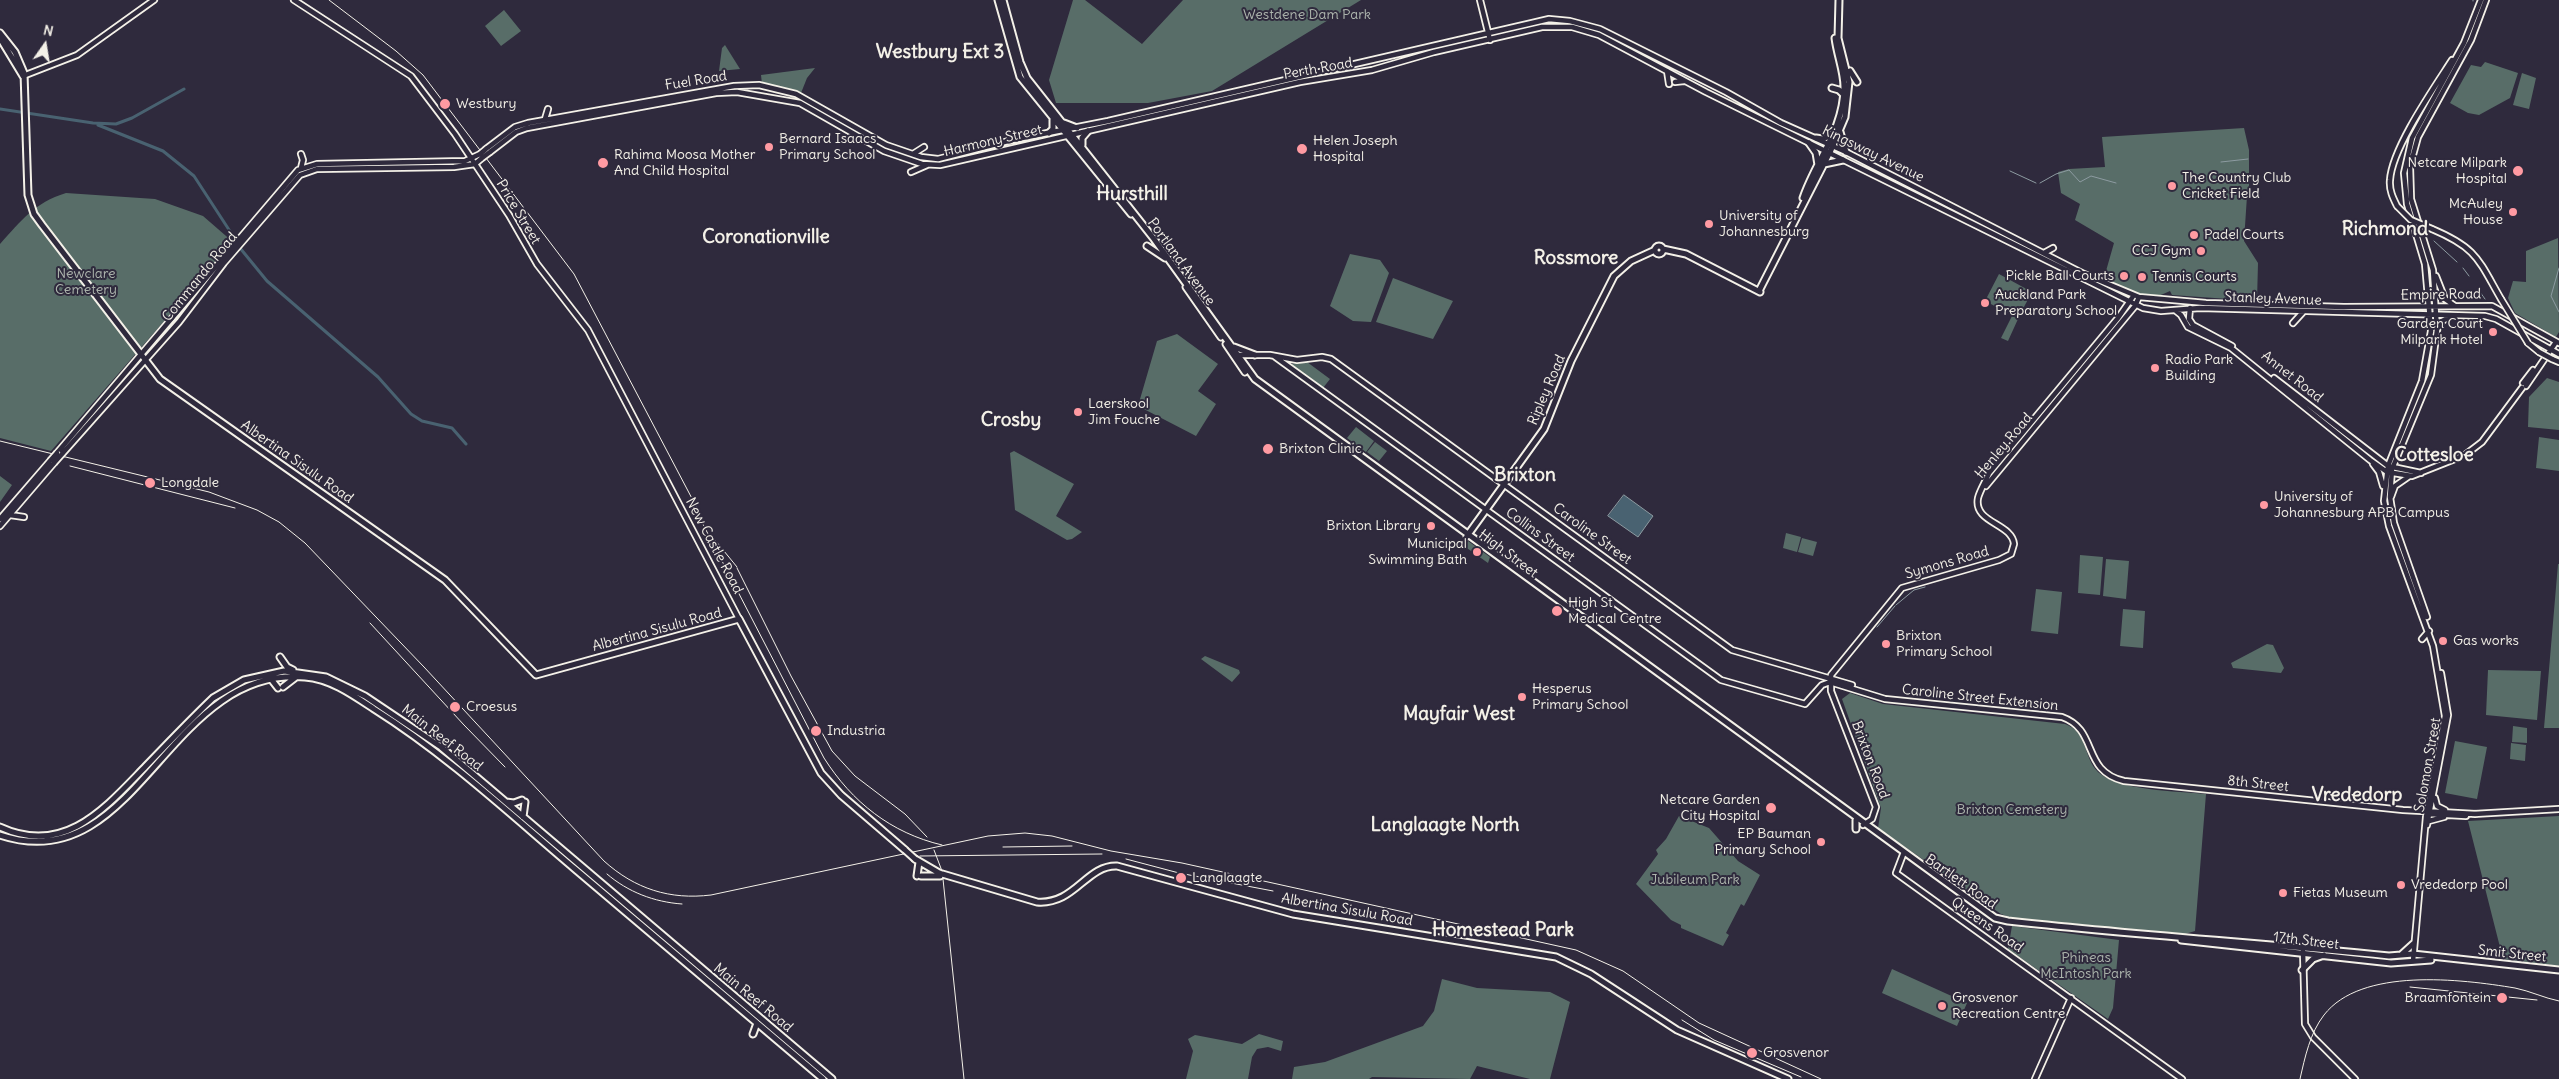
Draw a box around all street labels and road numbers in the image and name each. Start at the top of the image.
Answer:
street label: Perth Road [1282,55,1354,83]
street label: Fuel Road [664,68,728,94]
street label: Harmony Street [942,122,1044,160]
street label: Kingsway Avenue [1819,122,1927,186]
street label: Price Street [492,177,544,247]
street label: Portland Avenue [1144,215,1218,309]
street label: Commando Road [159,229,241,325]
street label: Empire Road [2401,286,2481,304]
street label: Stanley Avenue [2224,289,2322,309]
street label: Annet Road [2258,348,2326,406]
street label: Ripley Road [1525,352,1569,428]
street label: Henley Road [1972,410,2036,482]
street label: Albertina Sisulu Road [238,417,356,507]
street label: New Castle Road [682,495,746,597]
street label: Caroline Street [1549,500,1635,568]
street label: Collins Street [1502,504,1578,566]
street label: High Street [1475,526,1541,582]
street label: Symons Road [1903,543,1991,583]
street label: Albertina Sisulu Road [590,605,724,655]
street label: Caroline Street Extension [1901,681,2059,715]
street label: Main Reef Road [398,701,486,775]
street label: Solomon Street [2411,716,2445,814]
street label: Brixton Road [1848,719,1892,801]
street label: 8th Street [2227,772,2289,796]
street label: Bartlett Road [1922,851,2000,913]
street label: Albertina Sisulu Road [1280,890,1414,930]
street label: Queens Road [1948,894,2026,956]
street label: 17th Street [2272,929,2340,953]
street label: Smit Street [2477,942,2547,966]
street label: Main Reef Road [710,960,796,1036]

